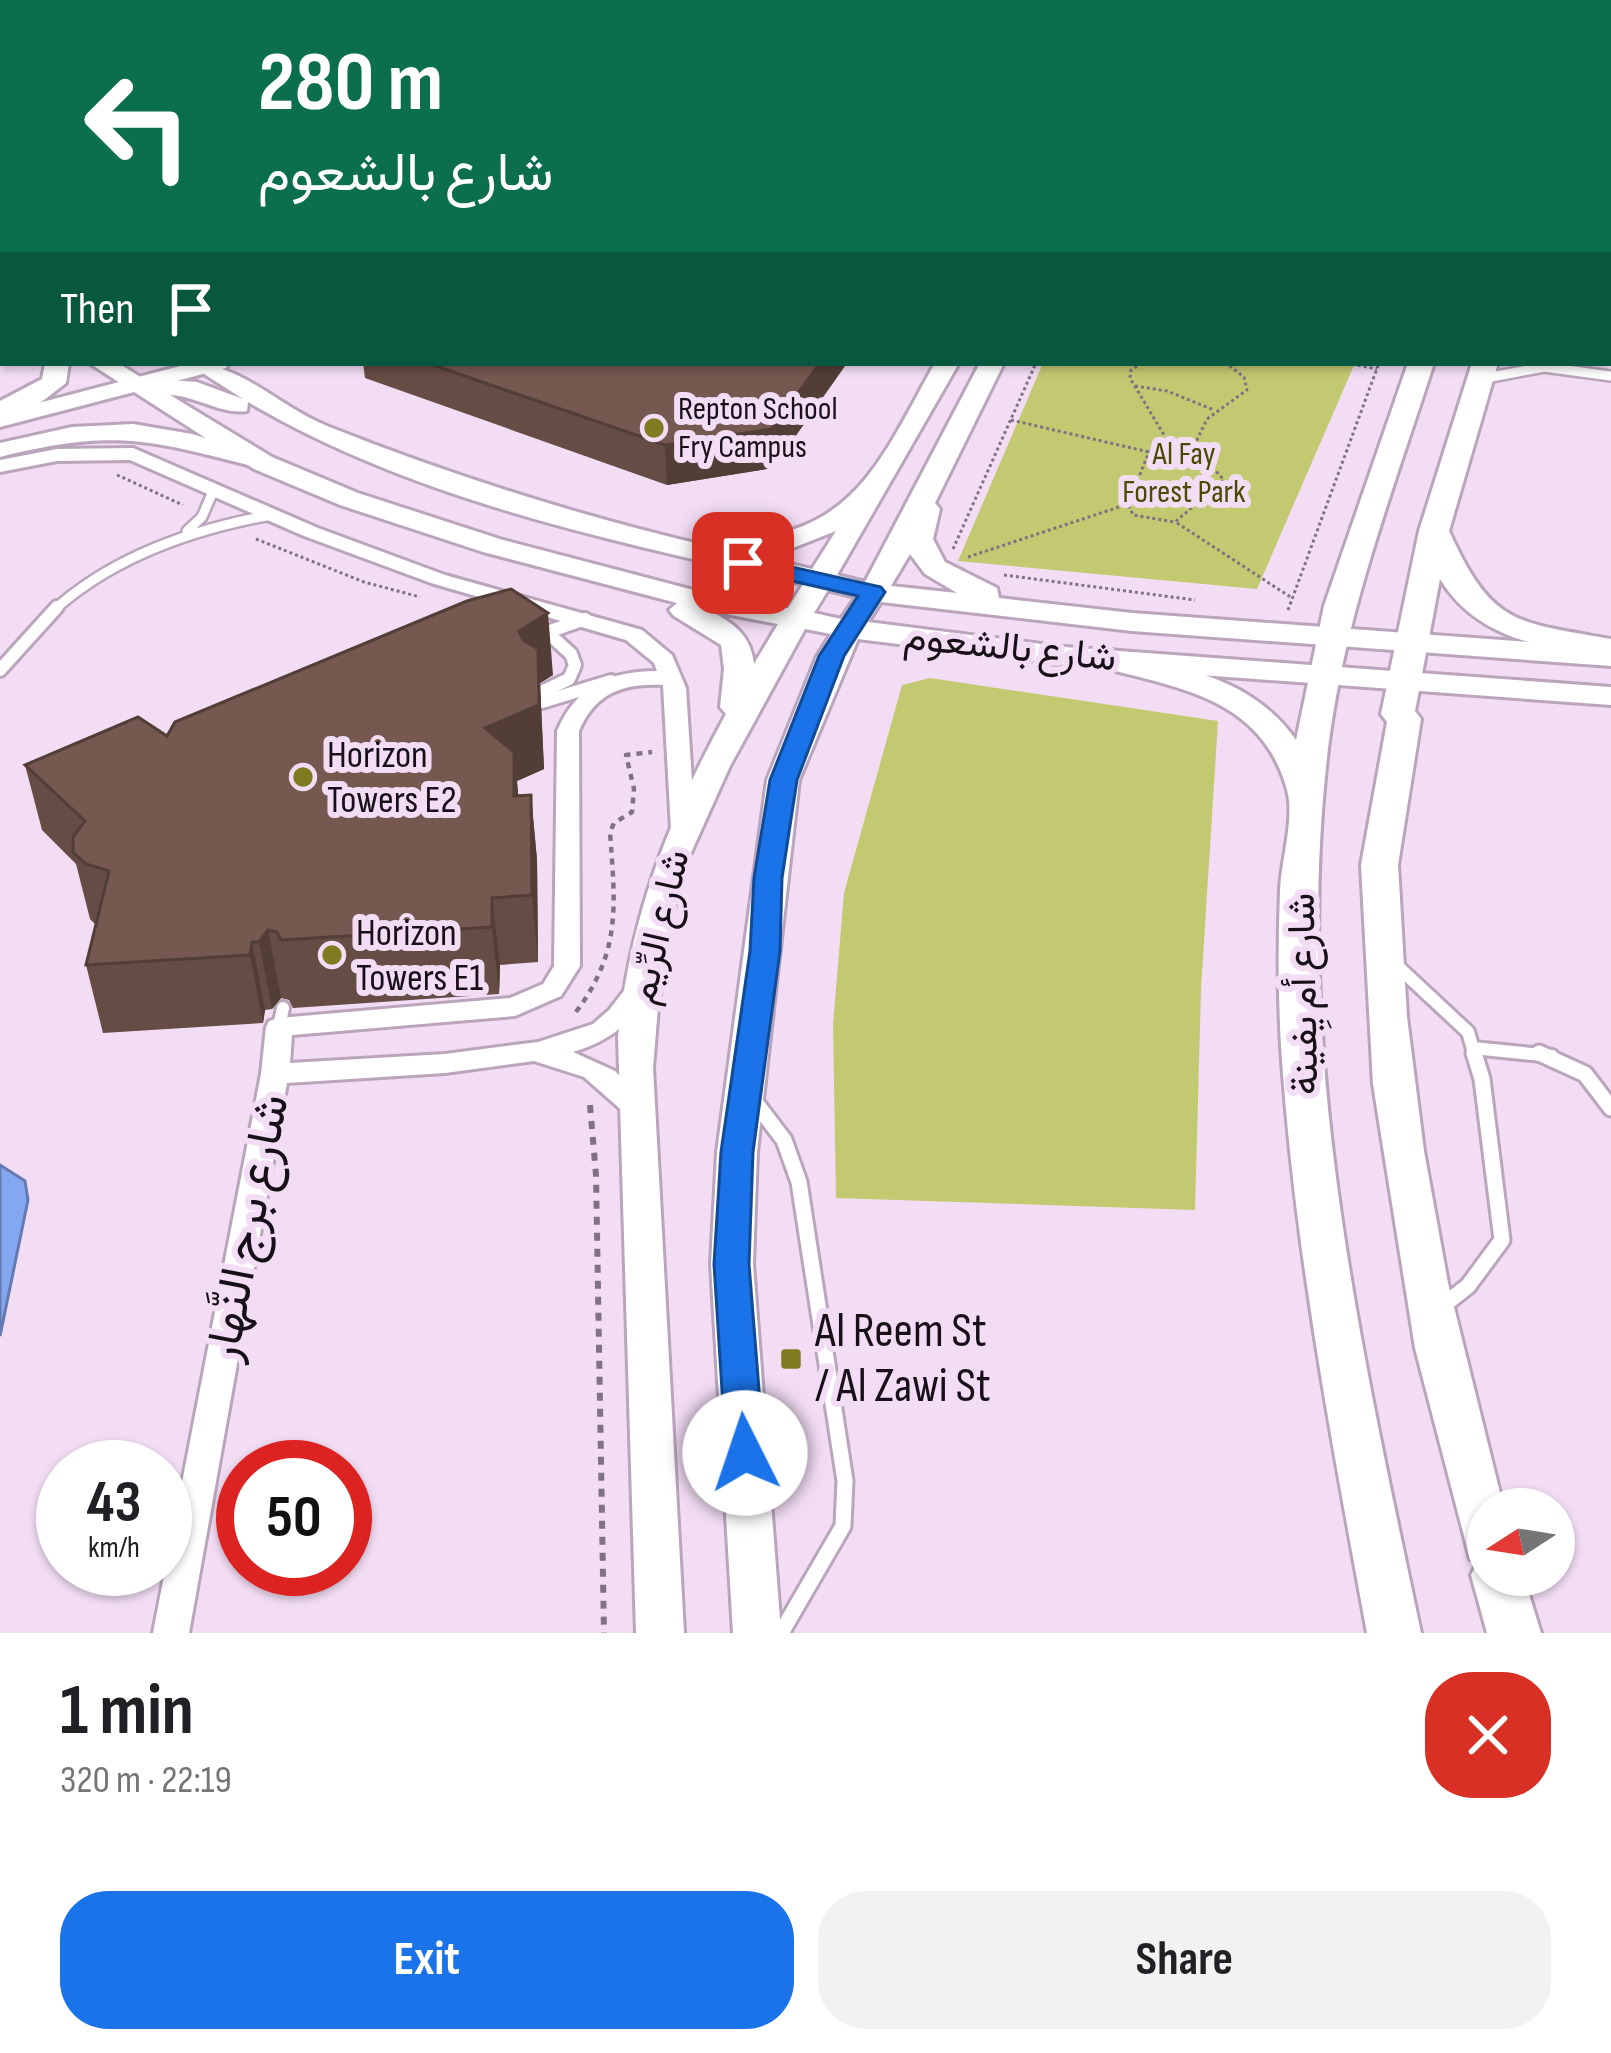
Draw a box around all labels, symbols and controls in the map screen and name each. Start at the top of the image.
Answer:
text: 280 m [258,33,443,134]
icon: left [60,48,216,204]
text: شارع بالشعوم [258,141,553,206]
icon: arrive [158,276,224,342]
text: Then [60,282,134,337]
place label: Repton School Fry Campus [678,389,838,467]
marker: Repton School Fry Campus [641,415,667,441]
park label: Al Fay Forest Park [1122,434,1246,512]
pin [692,512,794,614]
icon: arrive [710,530,776,596]
street label: شارع بالشعوم [901,613,1119,684]
place label: Horizon Towers E2 [327,732,457,824]
marker: Horizon Towers E2 [290,764,316,790]
street label: شارع الرِّيم [619,845,702,1009]
street label: شارع أم يِفينة [1279,892,1333,1095]
place label: Horizon Towers E1 [356,910,484,1002]
marker: Horizon Towers E1 [319,942,345,968]
street label: شارع برج النَّهار [193,1090,304,1368]
place label: Al Reem St / Al Zawi St [814,1303,991,1415]
marker: Al Reem St / Al Zawi St [778,1346,804,1372]
position arrow [682,1390,808,1516]
speed limit sign: 50 [216,1440,372,1596]
text: 43 [87,1467,141,1539]
north arrow [1467,1488,1575,1596]
map controls [1467,1488,1575,1596]
text: km/h [88,1530,140,1566]
text: 1 min [60,1668,194,1755]
button: close [1425,1672,1551,1798]
text: 320 m · 22:19 [60,1757,232,1804]
button: Exit [60,1891,794,2029]
button: Share [818,1891,1551,2029]

